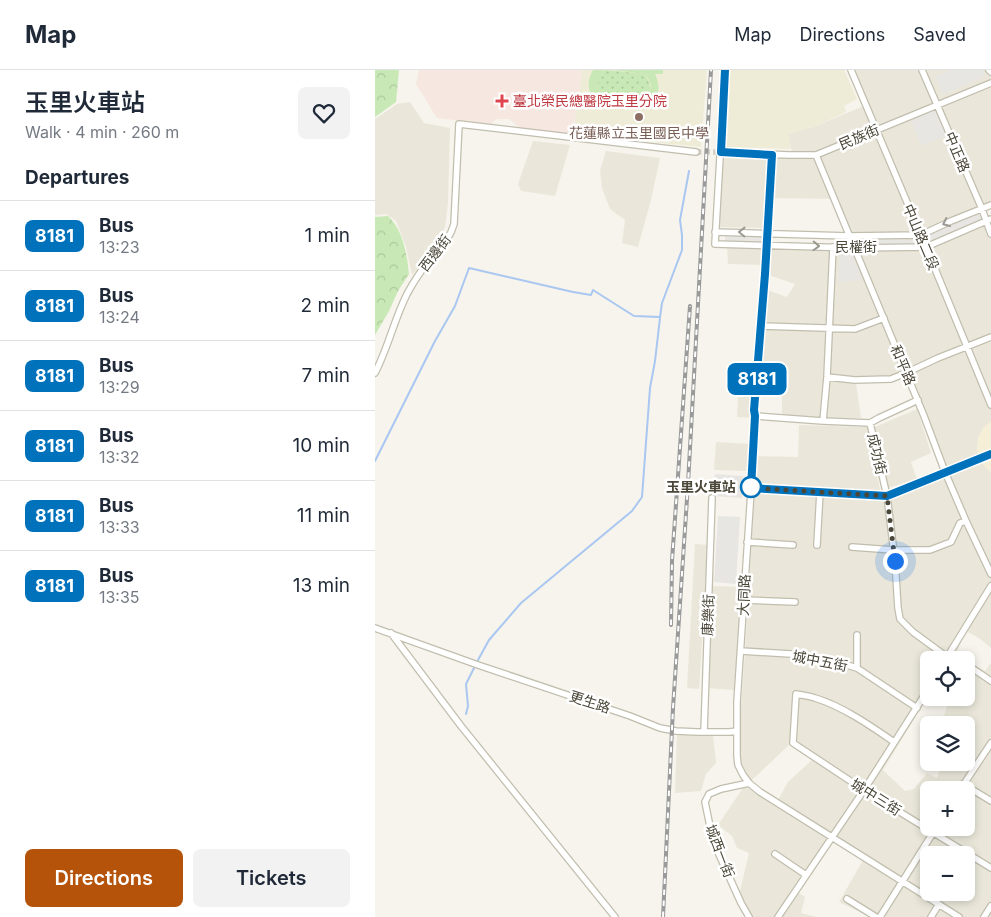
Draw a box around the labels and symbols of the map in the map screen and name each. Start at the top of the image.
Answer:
place label: 臺北榮民總醫院玉里分院 [513,92,667,109]
marker: 臺北榮民總醫院玉里分院 [495,94,509,108]
marker: 花蓮縣立玉里國民中學 [633,111,645,123]
street label: 民族街 [836,121,881,153]
place label: 花蓮縣立玉里國民中學 [569,124,709,141]
street label: 中正路 [941,129,973,174]
street label: 中山路二段 [900,201,943,272]
one-way arrow [942,217,951,228]
one-way arrow [737,227,745,237]
street label: 西邊街 [415,231,454,275]
street label: 民權街 [835,238,877,255]
one-way arrow [812,241,820,252]
street label: 和平路 [887,342,919,387]
line badge: 8181 [722,363,792,395]
street label: 成功街 [864,432,890,476]
marker: 玉里火車站 [740,476,762,498]
place label: 玉里火車站 [666,478,736,495]
your location [883,549,908,574]
street label: 大同路 [734,574,753,616]
street label: 康樂街 [698,594,717,636]
street label: 城中五街 [791,647,849,674]
street label: 更生路 [568,687,613,716]
street label: 城中三街 [848,775,905,819]
street label: 城西一街 [702,822,738,880]

